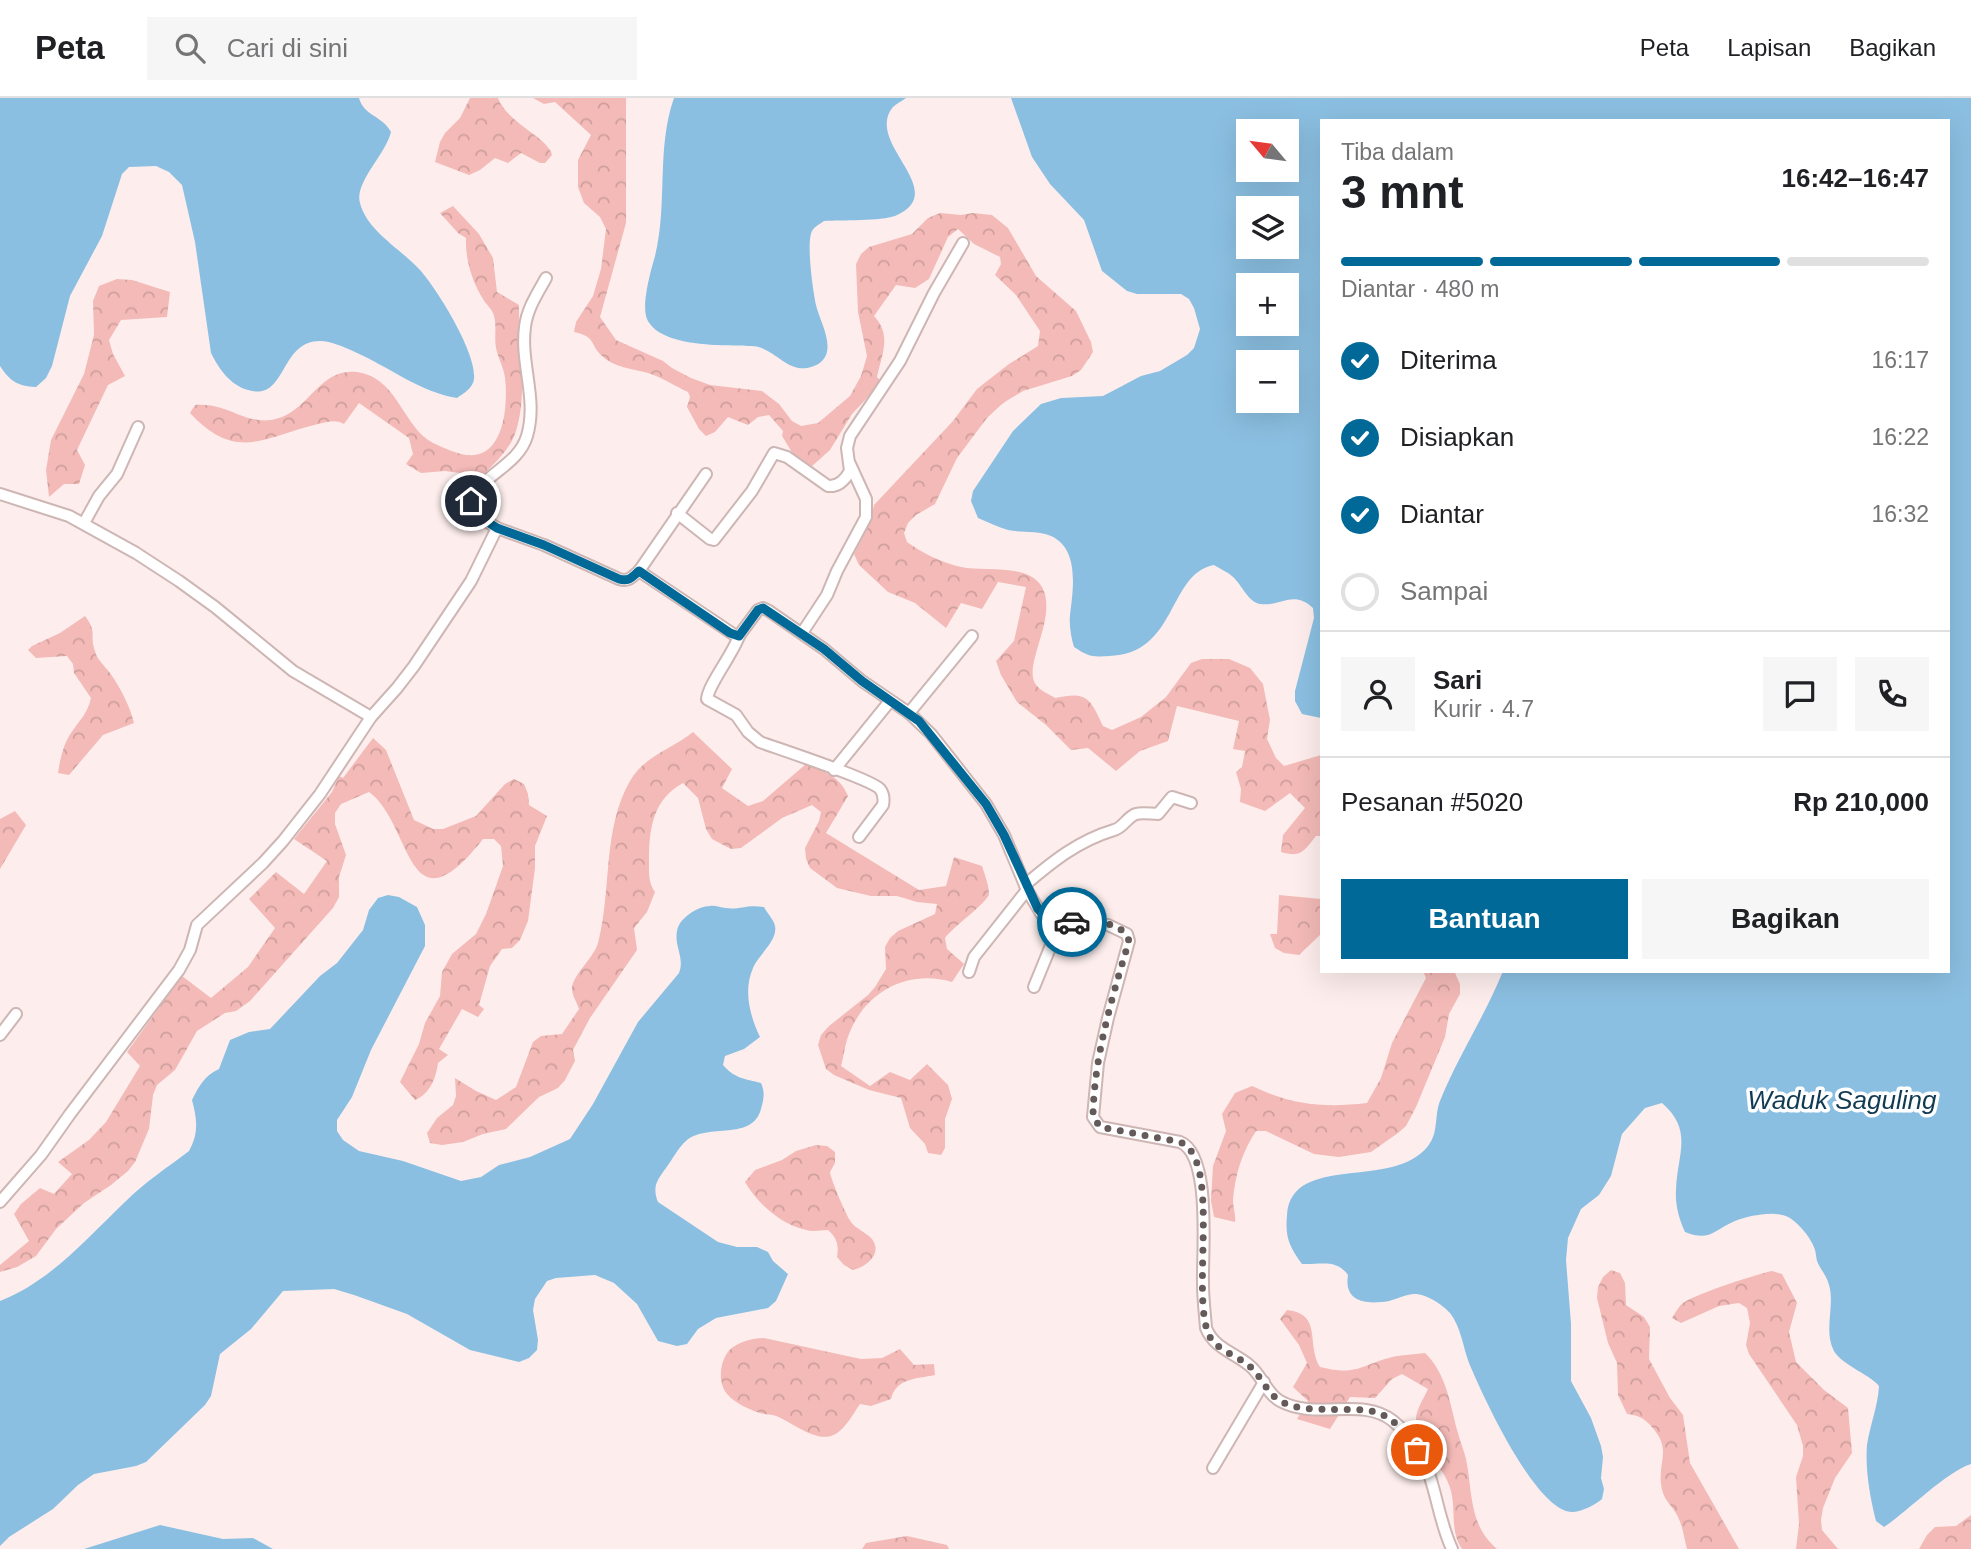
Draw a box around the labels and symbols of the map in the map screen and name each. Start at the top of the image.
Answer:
north arrow [1236,119,1298,182]
pin [441,471,501,531]
courier [1037,887,1107,957]
water label: Waduk Saguling [1748,1085,1937,1115]
pin [1387,1420,1447,1480]

